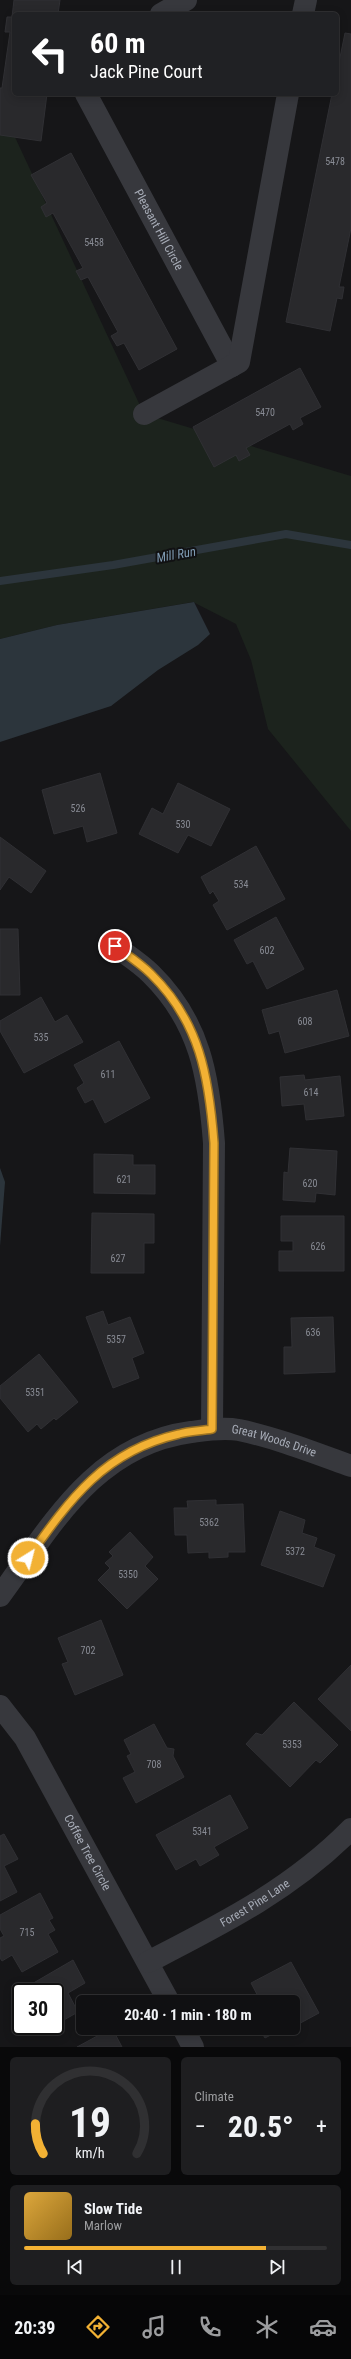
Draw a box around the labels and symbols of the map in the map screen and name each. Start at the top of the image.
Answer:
house number: 5478 [325,156,345,167]
street label: Pleasant Hill Circle [131,187,186,273]
house number: 5458 [84,237,104,248]
house number: 5470 [255,407,275,418]
water label: Mill Run [155,544,197,565]
house number: 526 [71,803,85,814]
house number: 530 [176,819,190,830]
house number: 534 [234,879,248,890]
pin [98,929,132,963]
house number: 602 [260,945,274,956]
house number: 608 [298,1016,312,1027]
house number: 535 [34,1032,48,1043]
house number: 611 [101,1069,115,1080]
house number: 614 [304,1087,318,1098]
house number: 621 [117,1174,131,1185]
house number: 620 [303,1178,317,1189]
house number: 626 [311,1241,325,1252]
house number: 627 [111,1253,125,1264]
house number: 636 [306,1327,320,1338]
house number: 5357 [106,1334,126,1345]
house number: 5351 [25,1387,45,1398]
street label: Great Woods Drive [231,1422,319,1460]
house number: 5362 [199,1517,219,1528]
position arrow [7,1537,49,1579]
house number: 5372 [285,1546,305,1557]
house number: 5350 [118,1569,138,1580]
house number: 702 [81,1645,95,1656]
house number: 5353 [282,1739,302,1750]
house number: 708 [147,1759,161,1770]
street label: Coffee Tree Circle [61,1812,114,1893]
house number: 5341 [192,1826,212,1837]
street label: Forest Pine Lane [218,1876,293,1930]
house number: 715 [20,1927,34,1938]
speed limit sign: 30 [12,1983,64,2035]

